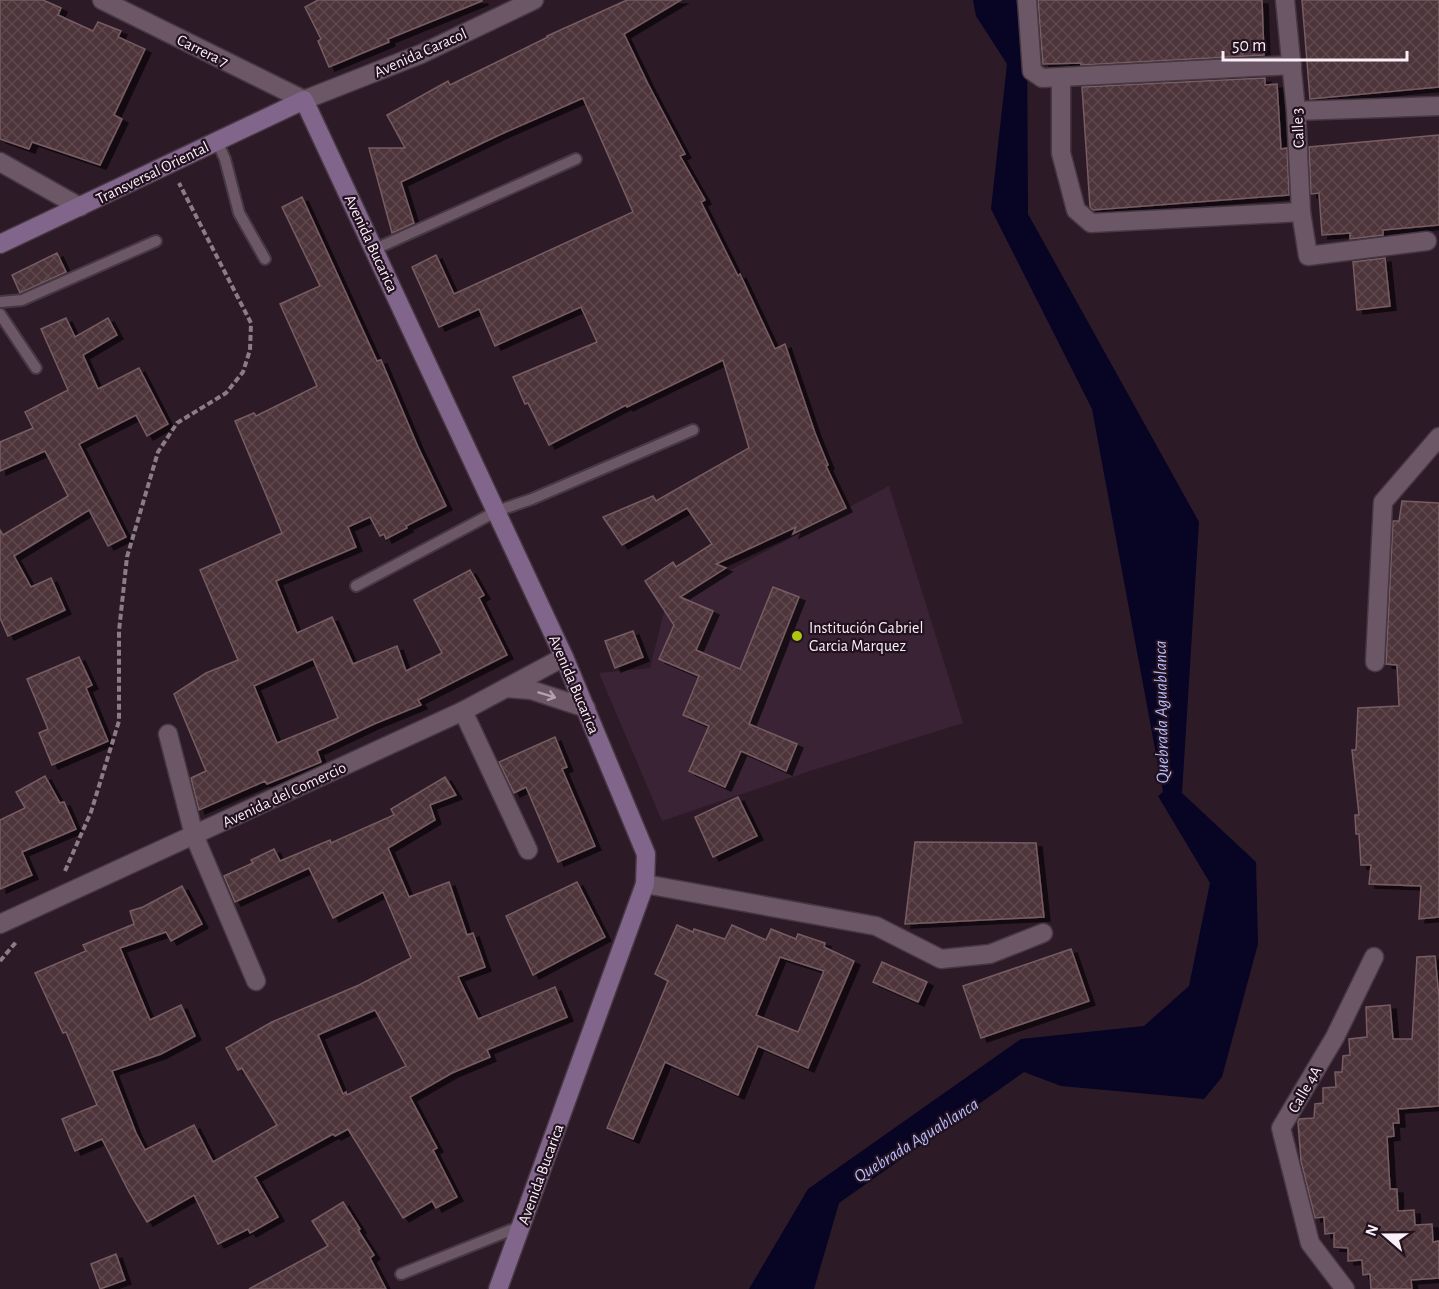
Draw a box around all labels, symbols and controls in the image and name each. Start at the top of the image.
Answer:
scale bar [1223,24,1408,62]
street label: Avenida Caracol [372,25,469,80]
street label: Carrera 7 [174,32,231,70]
text: 50 m [1232,37,1266,55]
street label: Calle 3 [1289,107,1307,148]
street label: Transversal Oriental [93,139,211,207]
street label: Avenida Bucarica [342,192,401,295]
place label: Institución Gabriel Garcia Marquez [809,620,923,654]
marker: Institución Gabriel Garcia Marquez [790,629,804,643]
street label: Avenida Bucarica [546,633,602,736]
water label: Quebrada Aguablanca [1152,640,1172,784]
one-way arrow [537,690,556,701]
street label: Avenida del Comercio [220,759,349,831]
street label: Calle 4A [1285,1064,1324,1115]
water label: Quebrada Aguablanca [851,1095,982,1186]
street label: Avenida Bucarica [515,1122,567,1227]
north arrow [1355,1205,1415,1265]
text: N [1362,1222,1381,1238]

